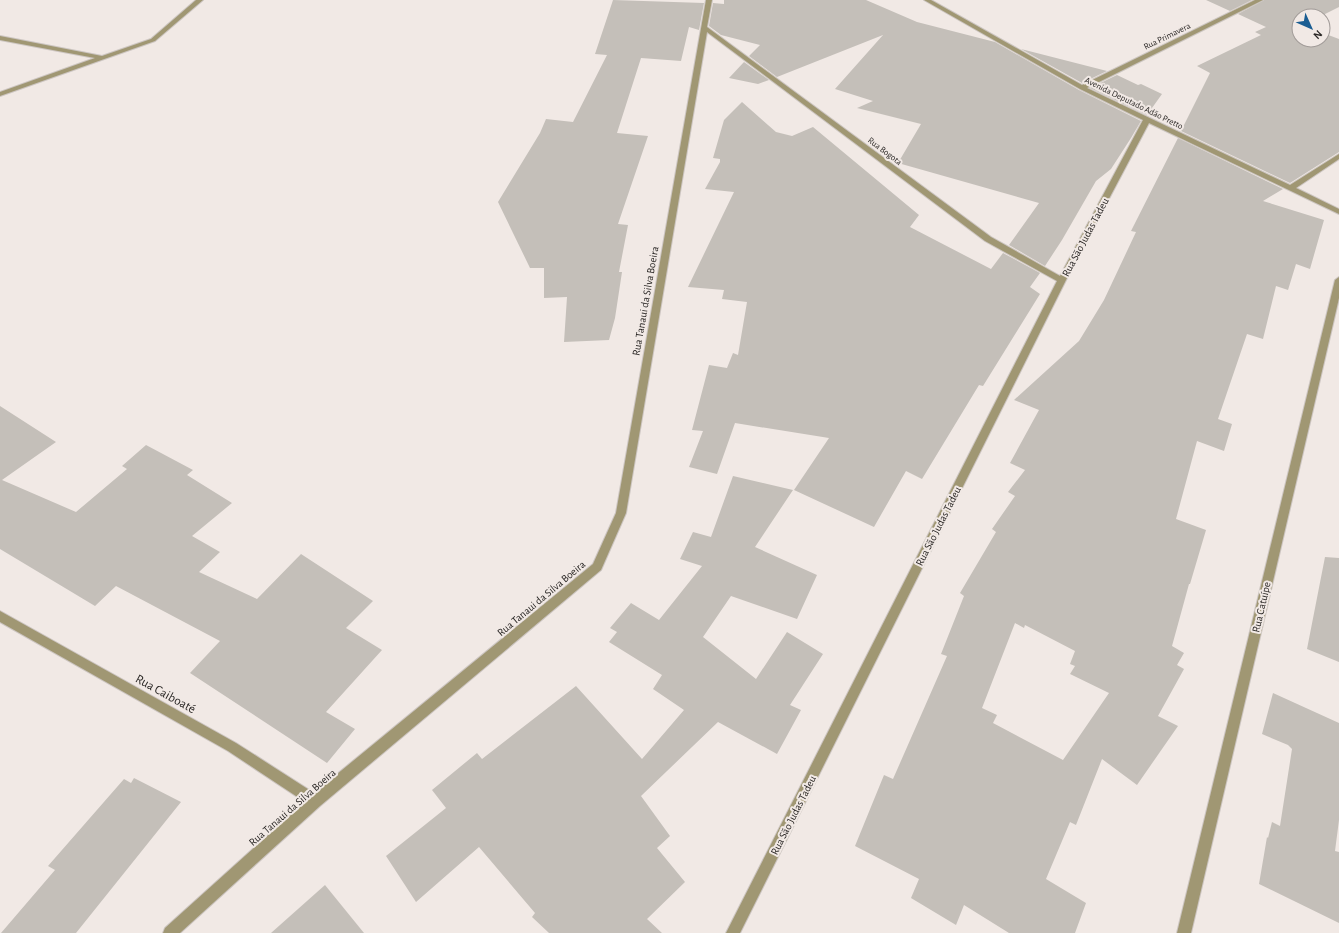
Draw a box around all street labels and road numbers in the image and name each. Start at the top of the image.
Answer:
street label: Rua Primavera [1142,21,1192,52]
street label: Avenida Deputado Adão Pretto [1083,76,1185,131]
street label: Rua Bogota [866,136,903,167]
street label: Rua São Judas Tadeu [1060,196,1111,278]
street label: Rua Tanaui da Silva Boeira [630,246,661,357]
street label: Rua São Judas Tadeu [914,484,963,568]
street label: Rua Tanaui da Silva Boeira [495,559,587,638]
street label: Rua Catuípe [1250,581,1273,634]
street label: Rua Caiboaté [133,672,198,716]
street label: Rua Tanaui da Silva Boeira [247,767,338,848]
street label: Rua São Judas Tadeu [769,773,818,857]

